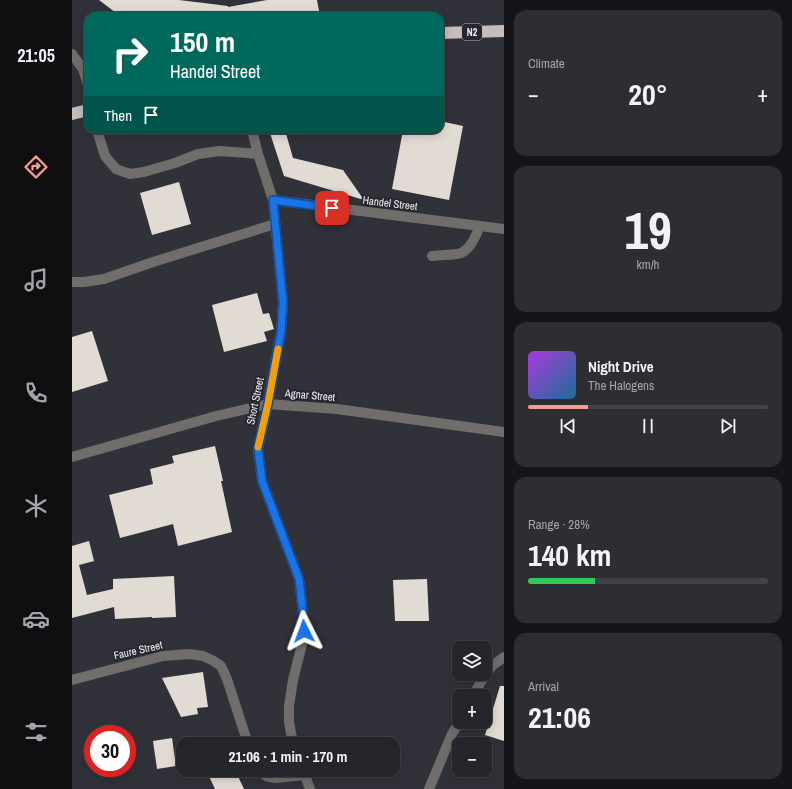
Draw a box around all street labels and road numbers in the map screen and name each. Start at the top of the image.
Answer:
road number: N2 [462,24,482,40]
street label: Handel Street [362,193,419,213]
street label: Short Street [243,376,267,426]
street label: Agnar Street [283,386,336,404]
street label: Faure Street [112,637,164,662]

